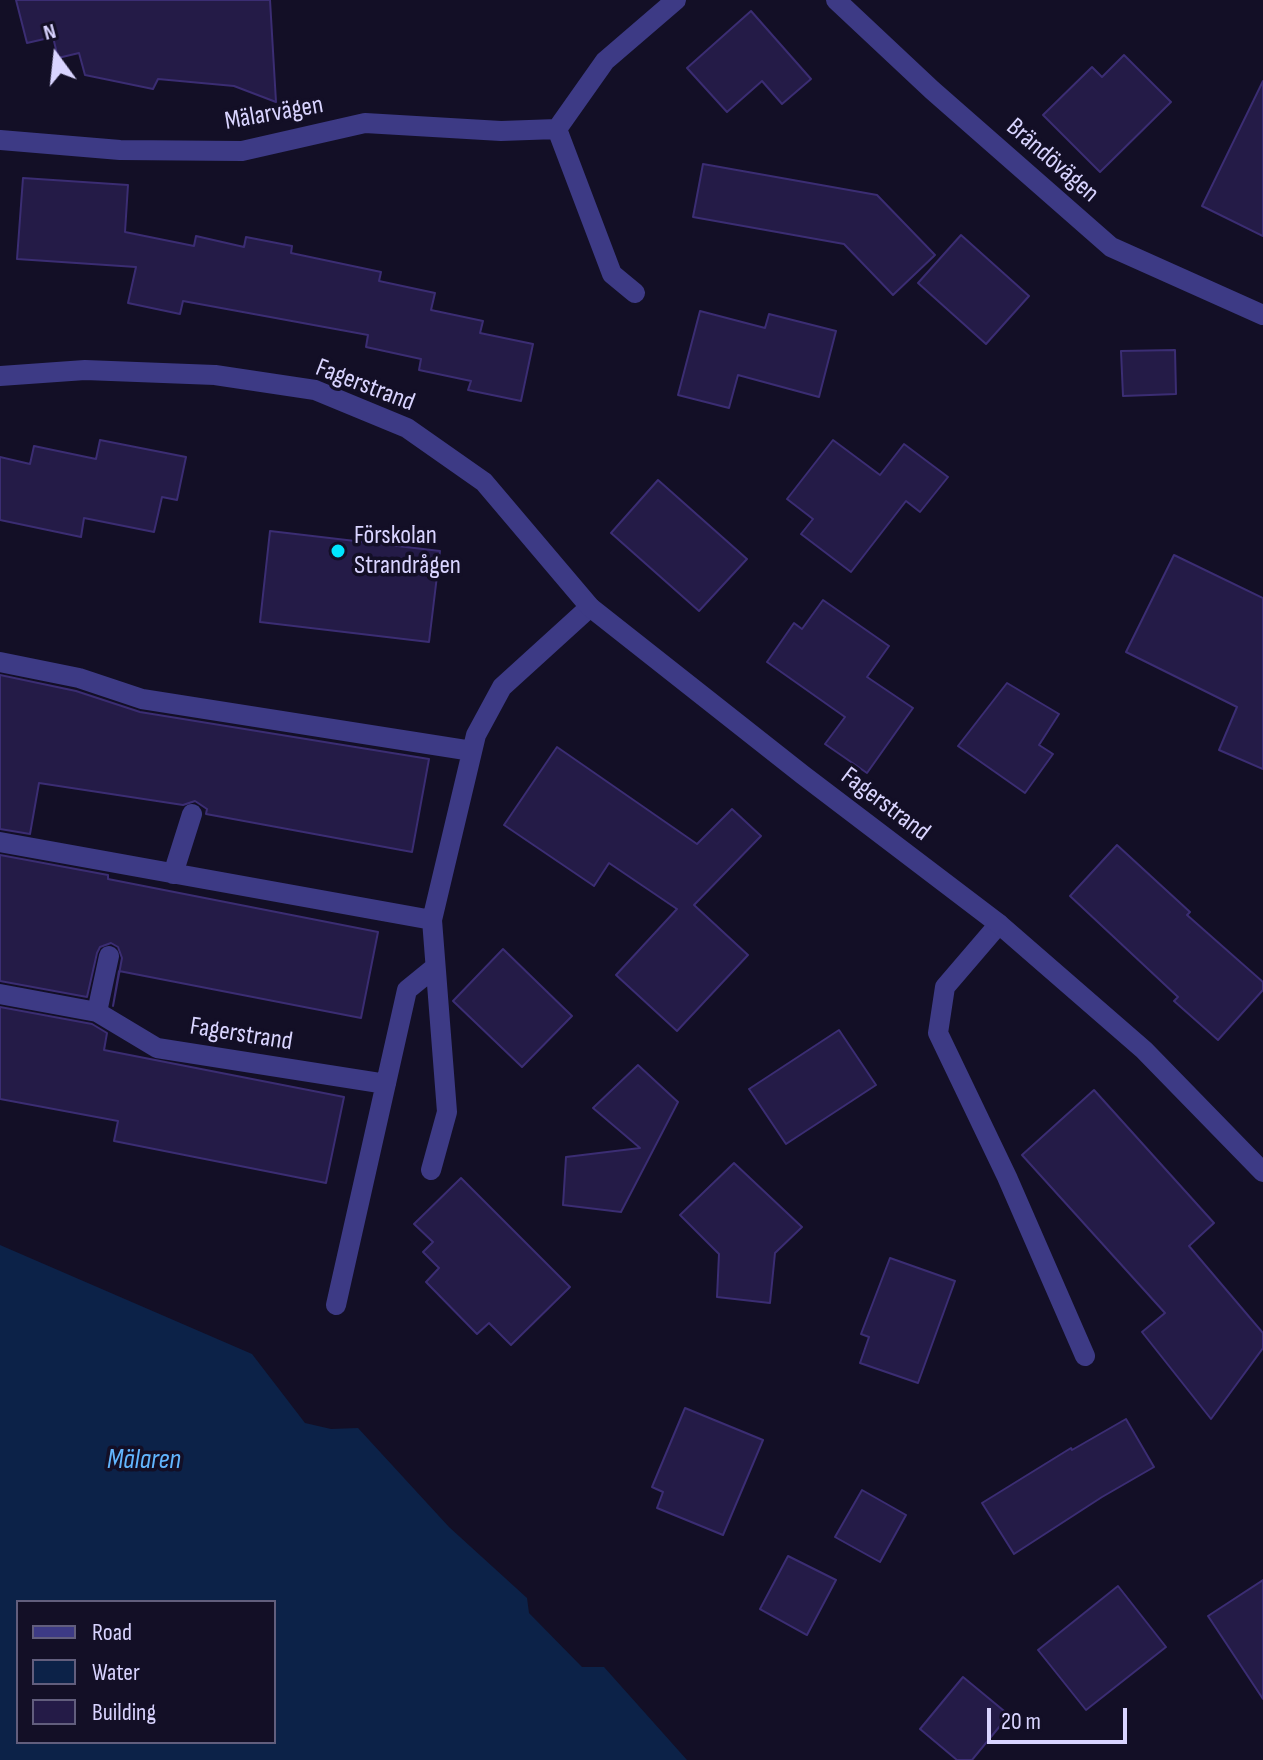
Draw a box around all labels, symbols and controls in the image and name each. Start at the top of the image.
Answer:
north arrow [16,16,96,96]
text: N [40,18,59,47]
street label: Mälarvägen [222,90,326,138]
street label: Brändövägen [999,112,1105,210]
street label: Fagerstrand [311,353,419,419]
place label: Förskolan Strandrågen [354,520,461,582]
marker: Förskolan Strandrågen [329,542,347,560]
street label: Fagerstrand [834,761,936,849]
street label: Fagerstrand [187,1011,295,1059]
water label: Mälaren [107,1444,181,1478]
legend [16,1600,276,1744]
text: Road [92,1618,132,1647]
text: Water [92,1658,140,1687]
scale bar [991,1692,1131,1742]
text: Building [92,1698,156,1727]
text: 20 m [1001,1707,1041,1736]

